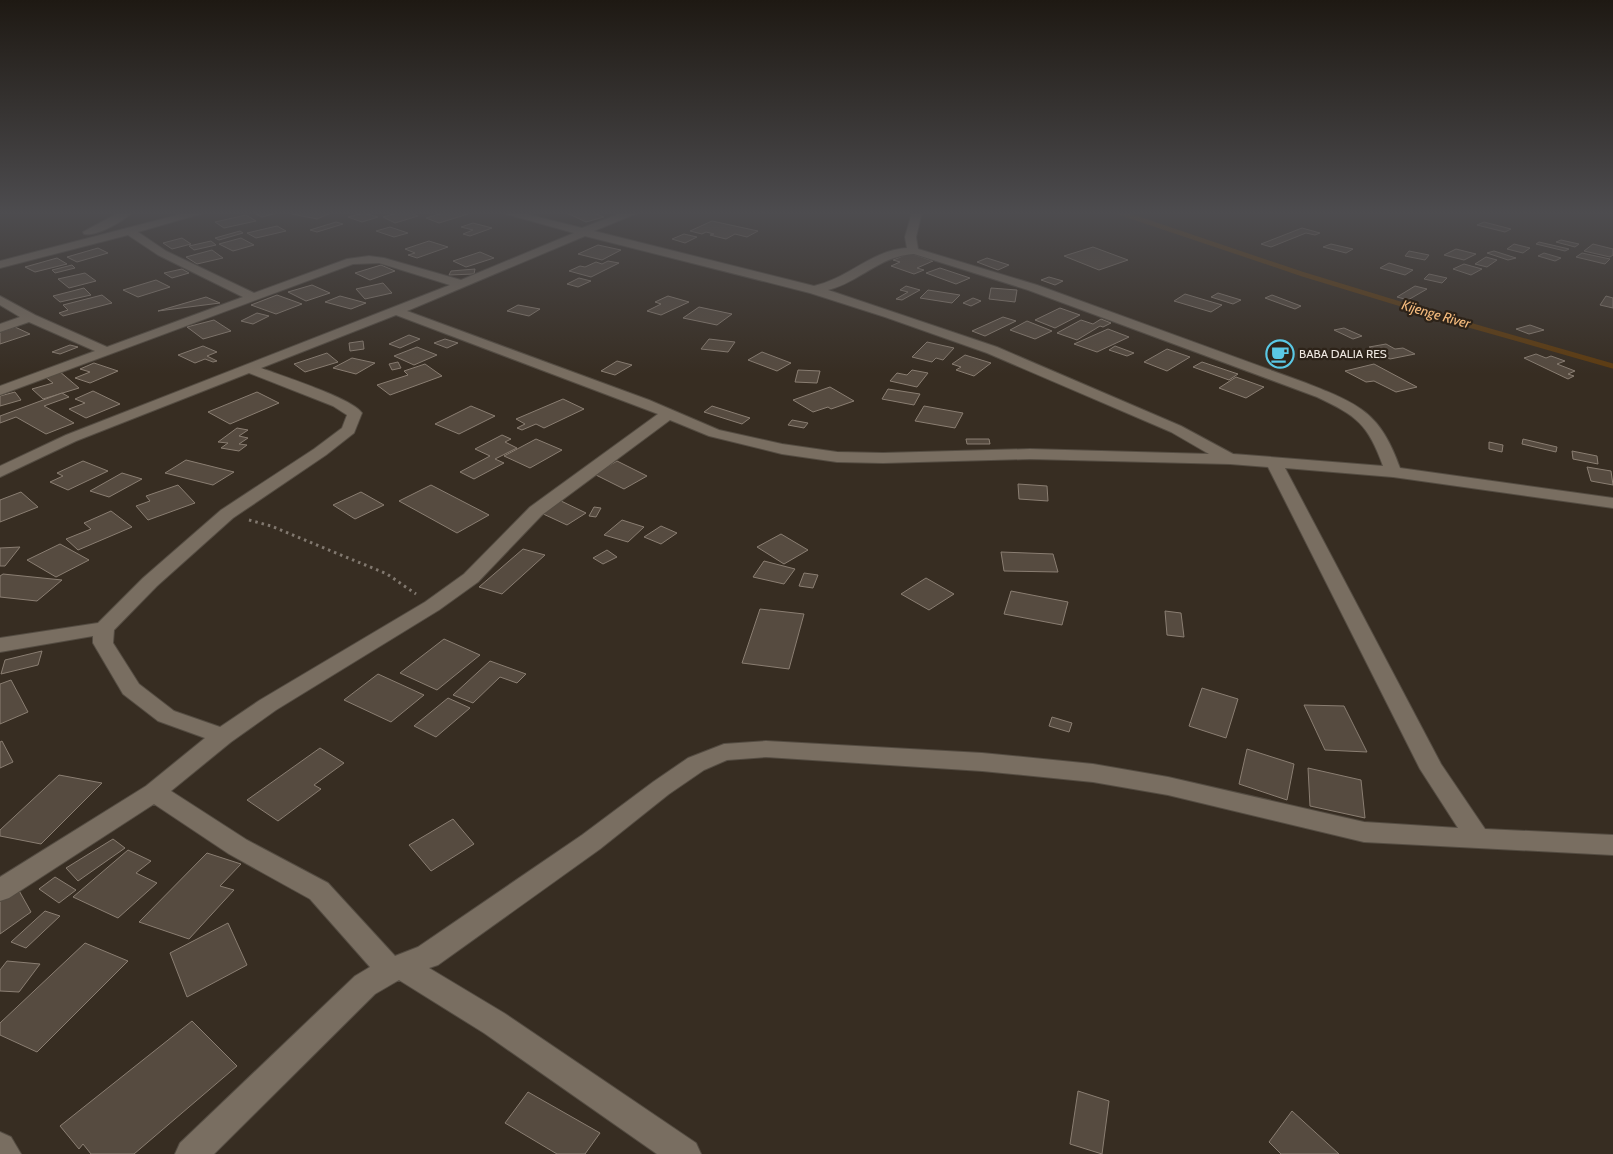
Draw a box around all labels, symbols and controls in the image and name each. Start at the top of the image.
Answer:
water label: Kijenge River [1400,296,1473,333]
cafe icon: BABA DALIA RES [1265,339,1295,369]
place label: BABA DALIA RES [1299,346,1387,361]

